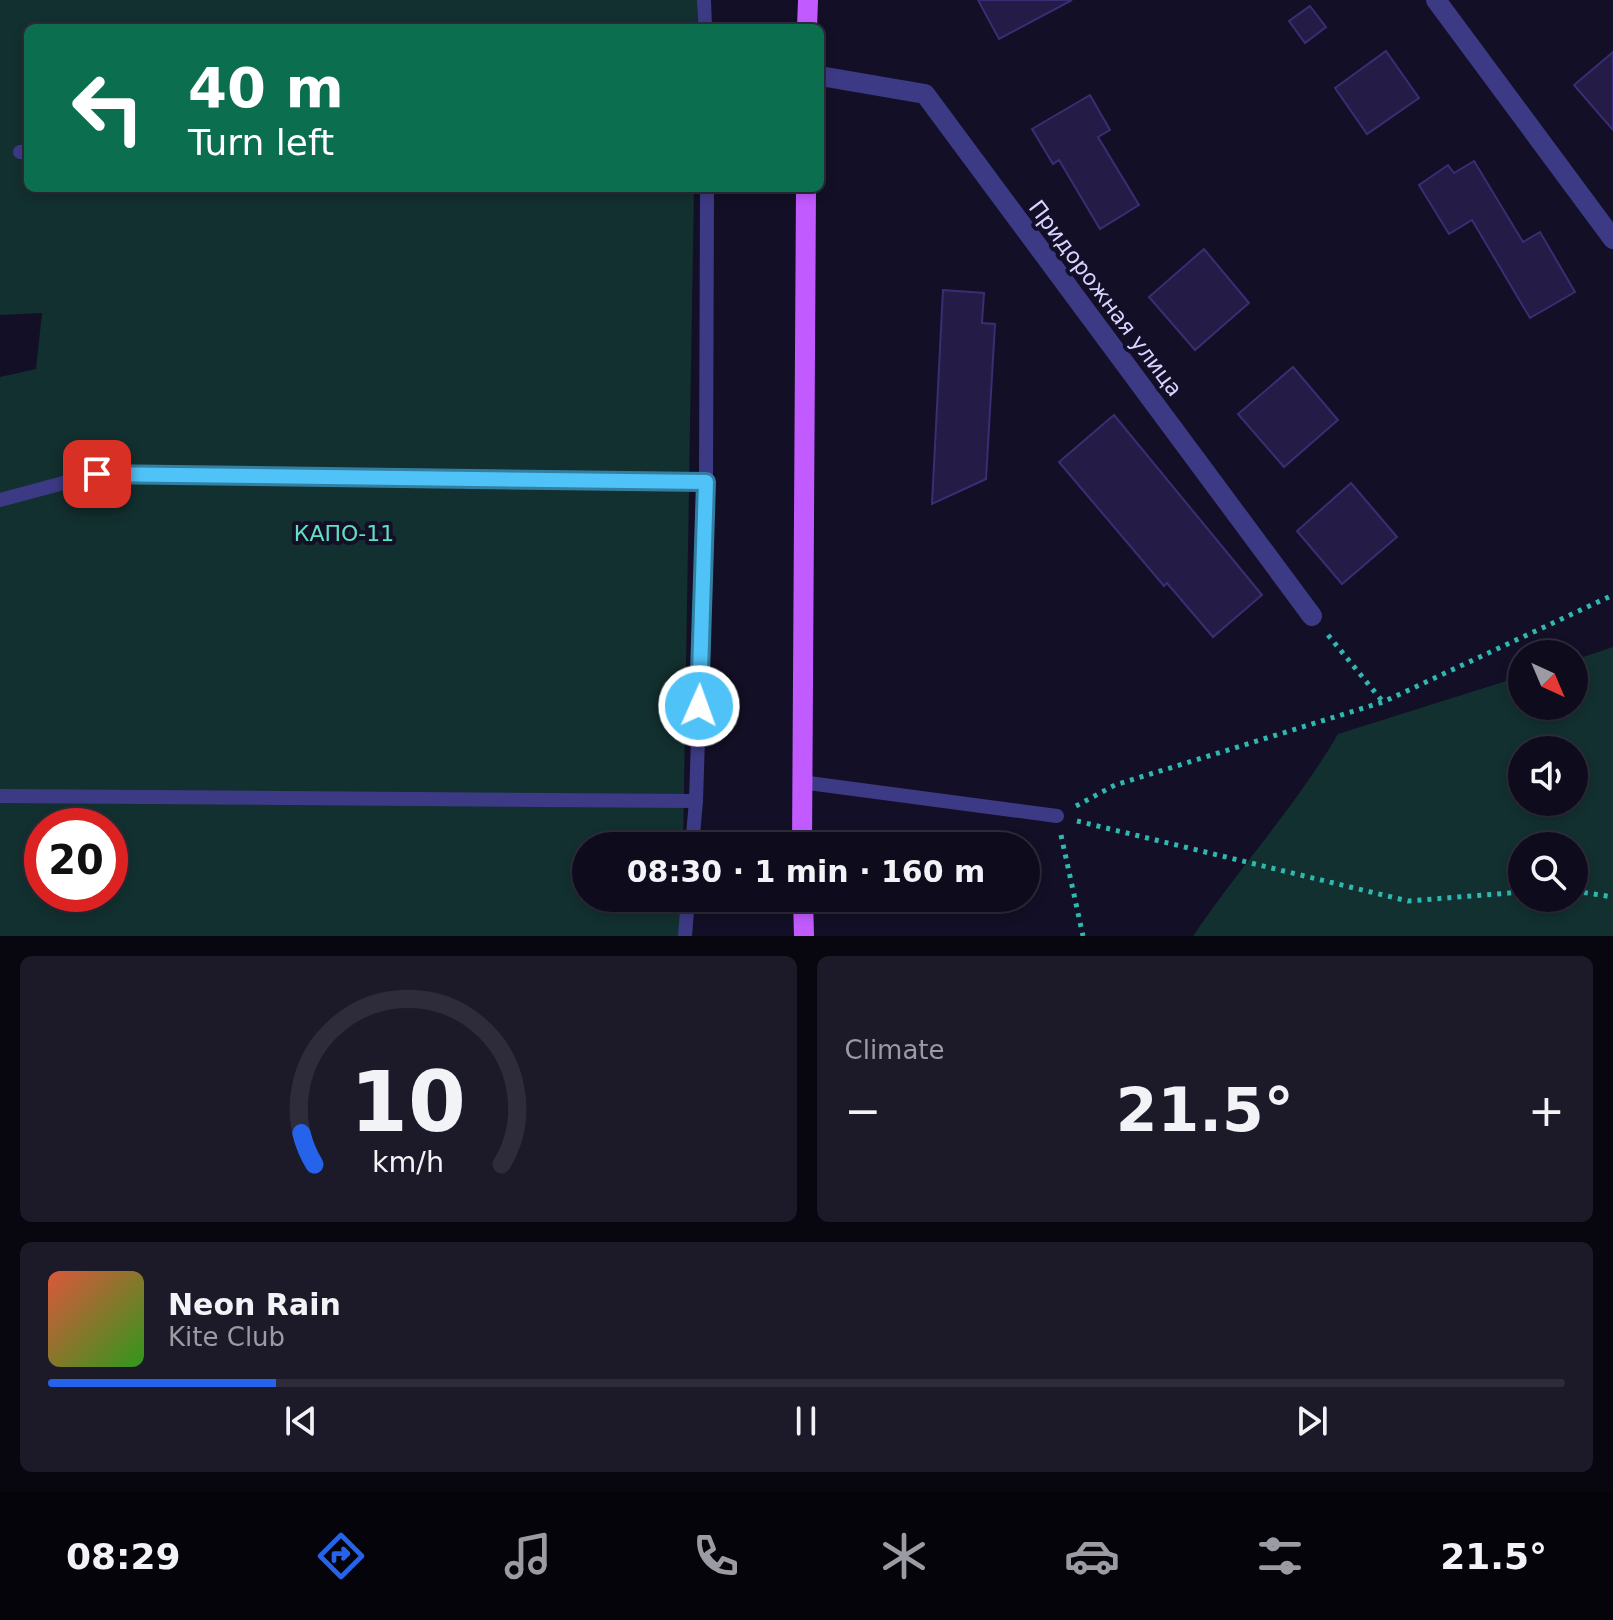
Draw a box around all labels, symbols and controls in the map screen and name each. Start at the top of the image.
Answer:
text: 40 m [188,55,344,120]
icon: left [56,56,160,160]
text: Turn left [188,122,334,163]
street label: Придорожная улица [1024,195,1187,401]
pin [63,440,131,508]
icon: arrive [75,452,119,496]
park label: КАПО-11 [294,521,394,546]
north arrow [1508,640,1588,720]
map controls [1508,640,1588,912]
position arrow [657,664,741,748]
button: sound [1508,736,1588,816]
speed limit sign: 20 [24,808,128,912]
button: search [1508,832,1588,912]
text: 08:30 · 1 min · 160 m [627,854,985,889]
text: Climate [845,1035,945,1065]
text: 10 [350,1054,466,1151]
text: 21.5° [1116,1075,1294,1145]
text: − [845,1085,881,1136]
text: + [1528,1085,1565,1136]
text: km/h [372,1145,444,1179]
text: Neon Rain [168,1287,341,1322]
text: Kite Club [168,1322,285,1352]
icon: previous [279,1399,323,1443]
icon: pause [784,1399,828,1443]
icon: next [1290,1399,1334,1443]
icon: directions [313,1528,369,1584]
icon: music [500,1528,556,1584]
icon: phone [688,1528,744,1584]
icon: climate [876,1528,932,1584]
icon: car [1064,1528,1120,1584]
icon: filters [1252,1528,1308,1584]
text: 08:29 [66,1536,181,1577]
text: 21.5° [1440,1536,1547,1577]

